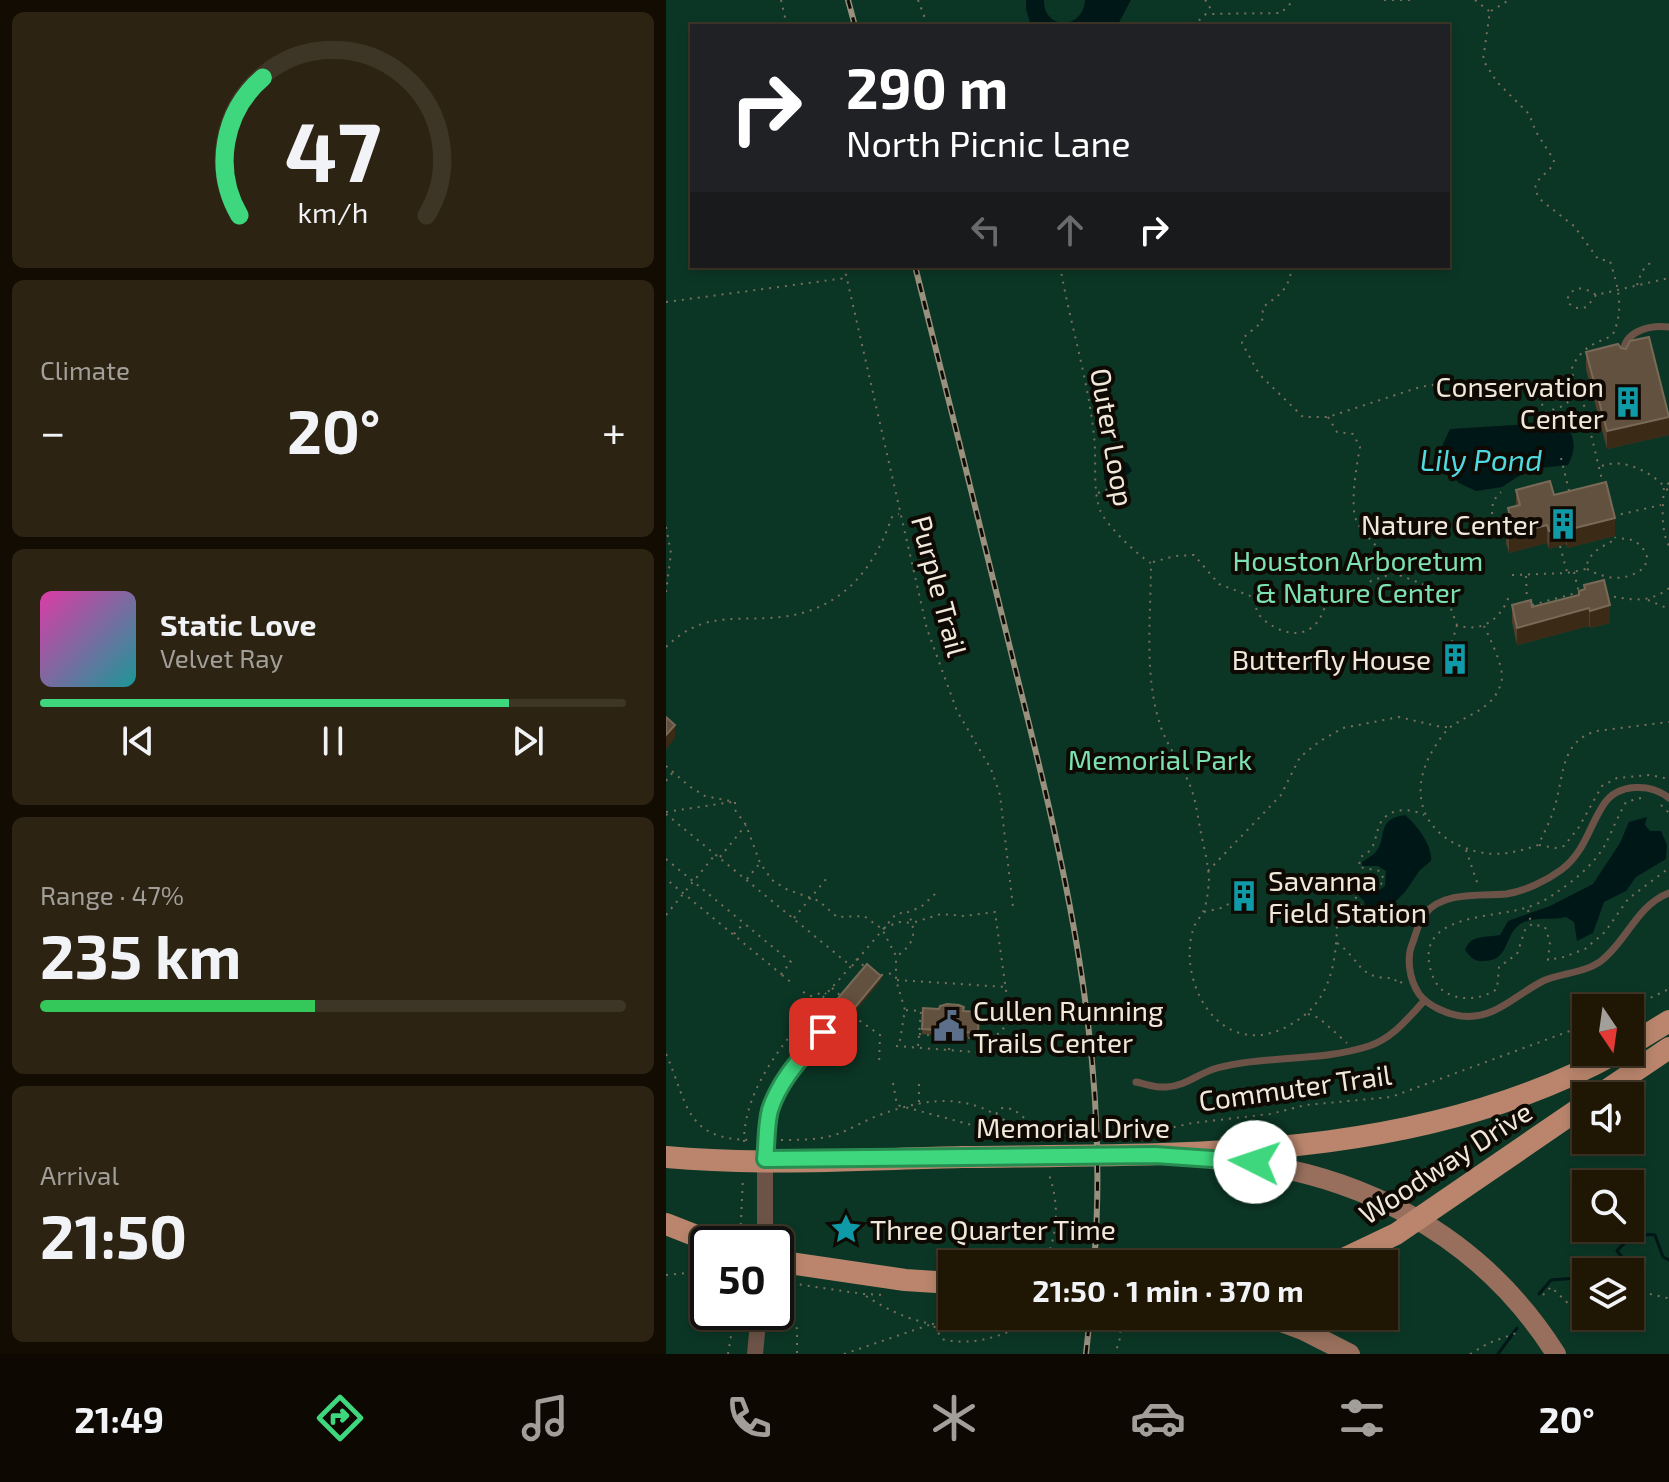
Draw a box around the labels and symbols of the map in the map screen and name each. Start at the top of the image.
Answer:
street label: Outer Loop [1084,365,1142,509]
place label: Conservation Center [1436,369,1604,435]
building icon: Conservation Center [1611,385,1645,419]
water label: Lily Pond [1420,441,1542,478]
place label: Nature Center [1361,507,1539,541]
building icon: Nature Center [1546,507,1580,541]
street label: Purple Trail [905,512,975,661]
park label: Houston Arboretum & Nature Center [1233,543,1483,609]
place label: Butterfly House [1232,642,1431,676]
building icon: Butterfly House [1438,642,1472,676]
park label: Memorial Park [1068,742,1252,776]
place label: Savanna Field Station [1268,863,1427,929]
building icon: Savanna Field Station [1227,879,1261,913]
place label: Cullen Running Trails Center [973,993,1164,1059]
north arrow [1572,994,1644,1066]
pin [789,998,857,1066]
public building icon: Cullen Running Trails Center [932,1009,966,1043]
street label: Commuter Trail [1196,1057,1394,1117]
street label: Woodway Drive [1352,1094,1538,1230]
street label: Memorial Drive [976,1110,1170,1144]
position arrow [1213,1120,1297,1204]
place icon: Three Quarter Time [829,1212,863,1246]
place label: Three Quarter Time [870,1212,1116,1246]
speed limit sign: 50 [690,1226,794,1330]

